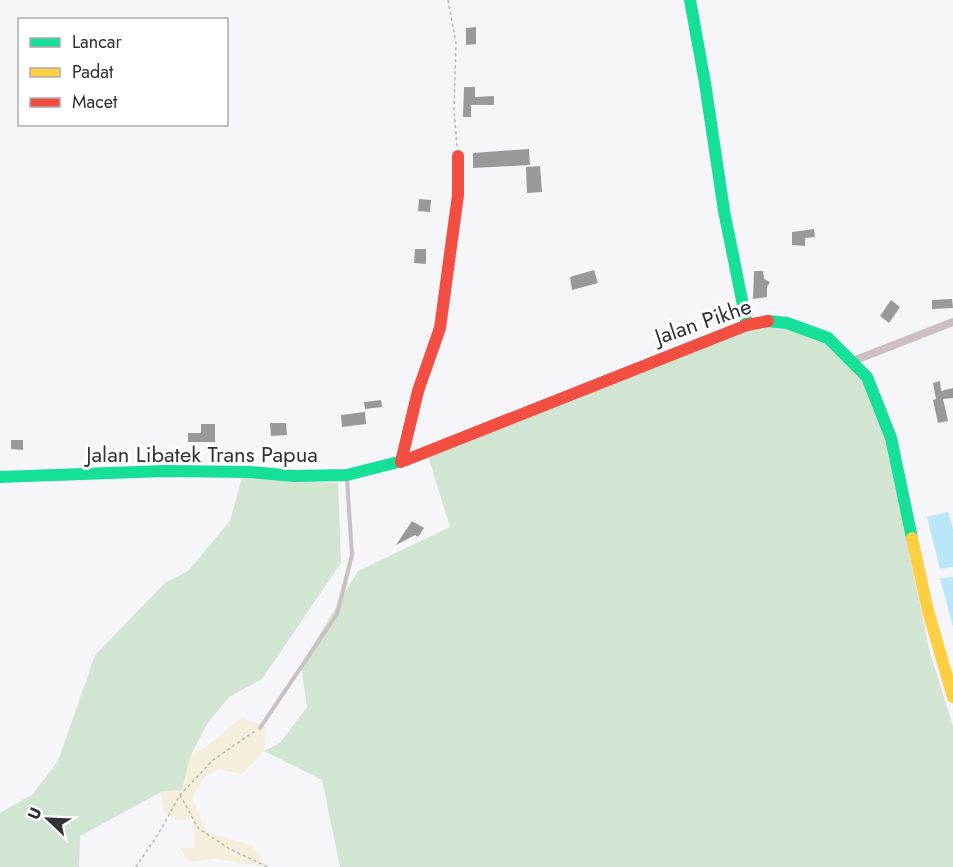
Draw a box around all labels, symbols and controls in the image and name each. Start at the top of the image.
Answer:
legend [18,18,228,126]
text: Lancar [72,29,122,55]
text: Padat [72,59,114,85]
text: Macet [72,89,118,115]
street label: Jalan Pikhe [648,290,755,353]
street label: Jalan Libatek Trans Papua [83,438,318,470]
north arrow [18,789,78,849]
text: U [22,804,47,823]

